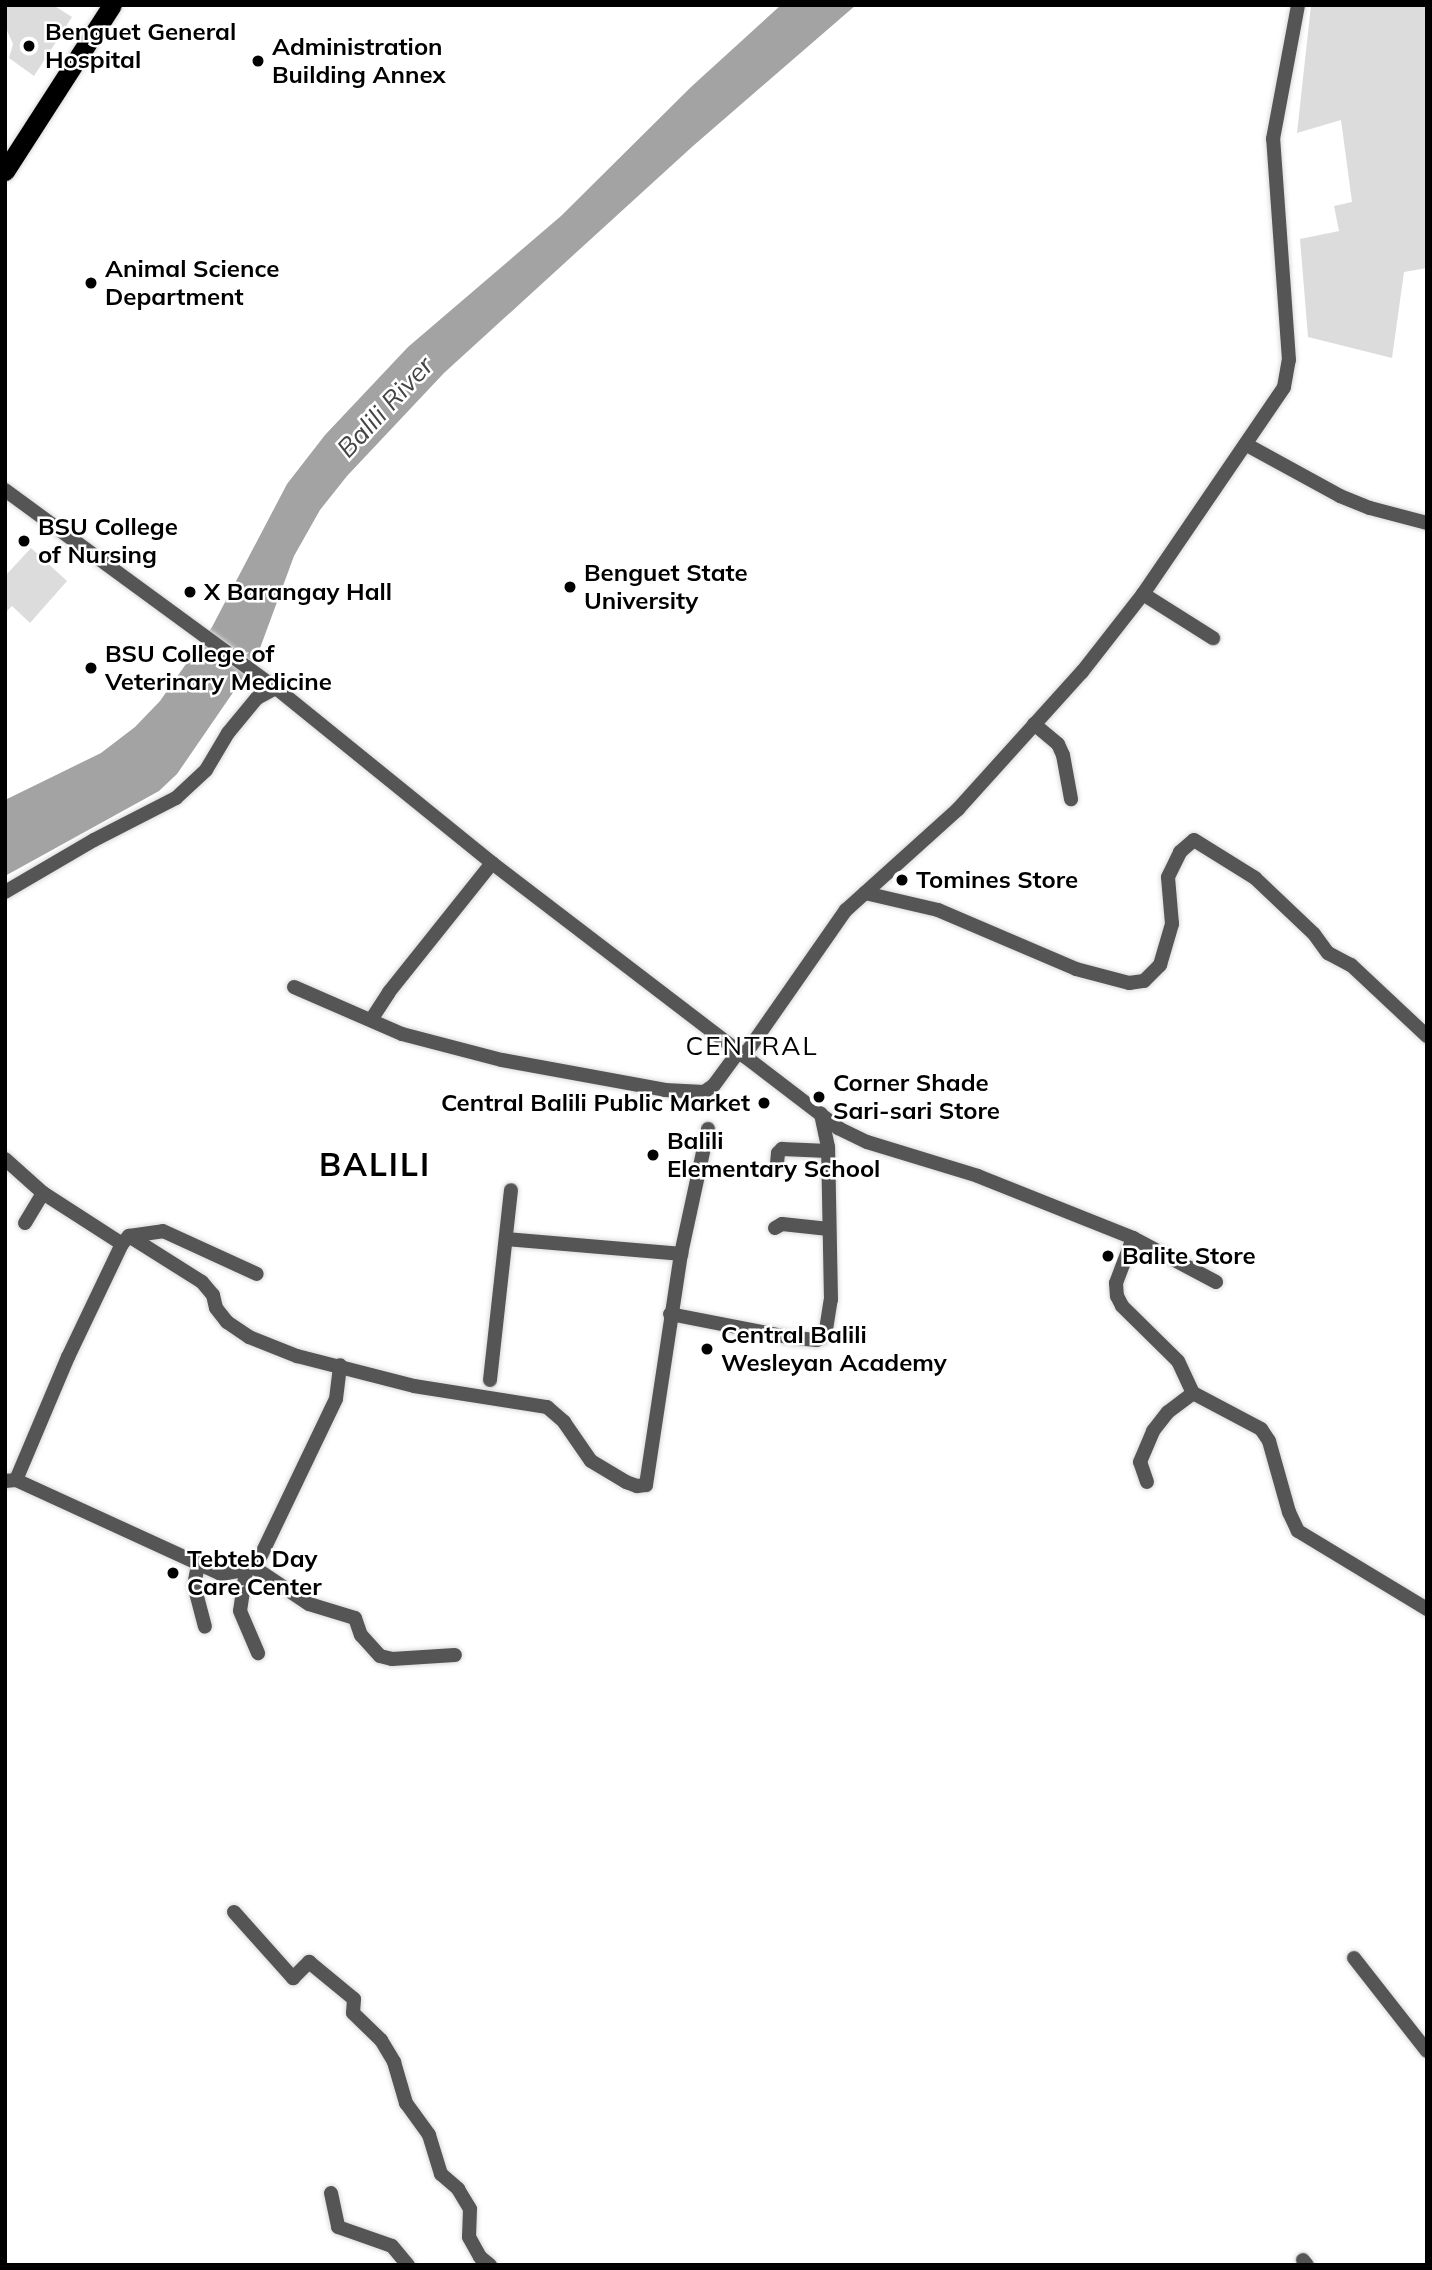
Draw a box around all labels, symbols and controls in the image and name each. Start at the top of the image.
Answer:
place label: Benguet General Hospital [45,18,236,74]
place label: Administration Building Annex [272,33,446,89]
marker: Benguet General Hospital [19,36,39,56]
marker: Administration Building Annex [250,53,266,69]
place label: Animal Science Department [105,255,280,311]
marker: Animal Science Department [83,275,99,291]
water label: Balili River [331,350,439,464]
place label: BSU College of Nursing [38,513,178,569]
marker: BSU College of Nursing [16,533,32,549]
place label: Benguet State University [584,559,748,615]
place label: X Barangay Hall [204,578,392,606]
marker: Benguet State University [562,579,578,595]
marker: X Barangay Hall [182,584,198,600]
place label: BSU College of Veterinary Medicine [105,640,332,696]
marker: BSU College of Veterinary Medicine [83,660,99,676]
place label: Tomines Store [916,866,1078,894]
marker: Tomines Store [894,872,910,888]
district label: CENTRAL [686,1030,818,1062]
place label: Corner Shade Sari-sari Store [833,1069,1000,1125]
place label: Central Balili Public Market [441,1089,750,1117]
marker: Corner Shade Sari-sari Store [811,1089,827,1105]
marker: Central Balili Public Market [756,1095,772,1111]
place label: Balili Elementary School [667,1127,880,1183]
district label: BALILI [320,1145,430,1183]
marker: Balili Elementary School [645,1147,661,1163]
place label: Balite Store [1122,1242,1256,1270]
marker: Balite Store [1100,1248,1116,1264]
place label: Central Balili Wesleyan Academy [721,1321,947,1377]
marker: Central Balili Wesleyan Academy [699,1341,715,1357]
place label: Tebteb Day Care Center [187,1545,322,1601]
marker: Tebteb Day Care Center [165,1565,181,1581]

